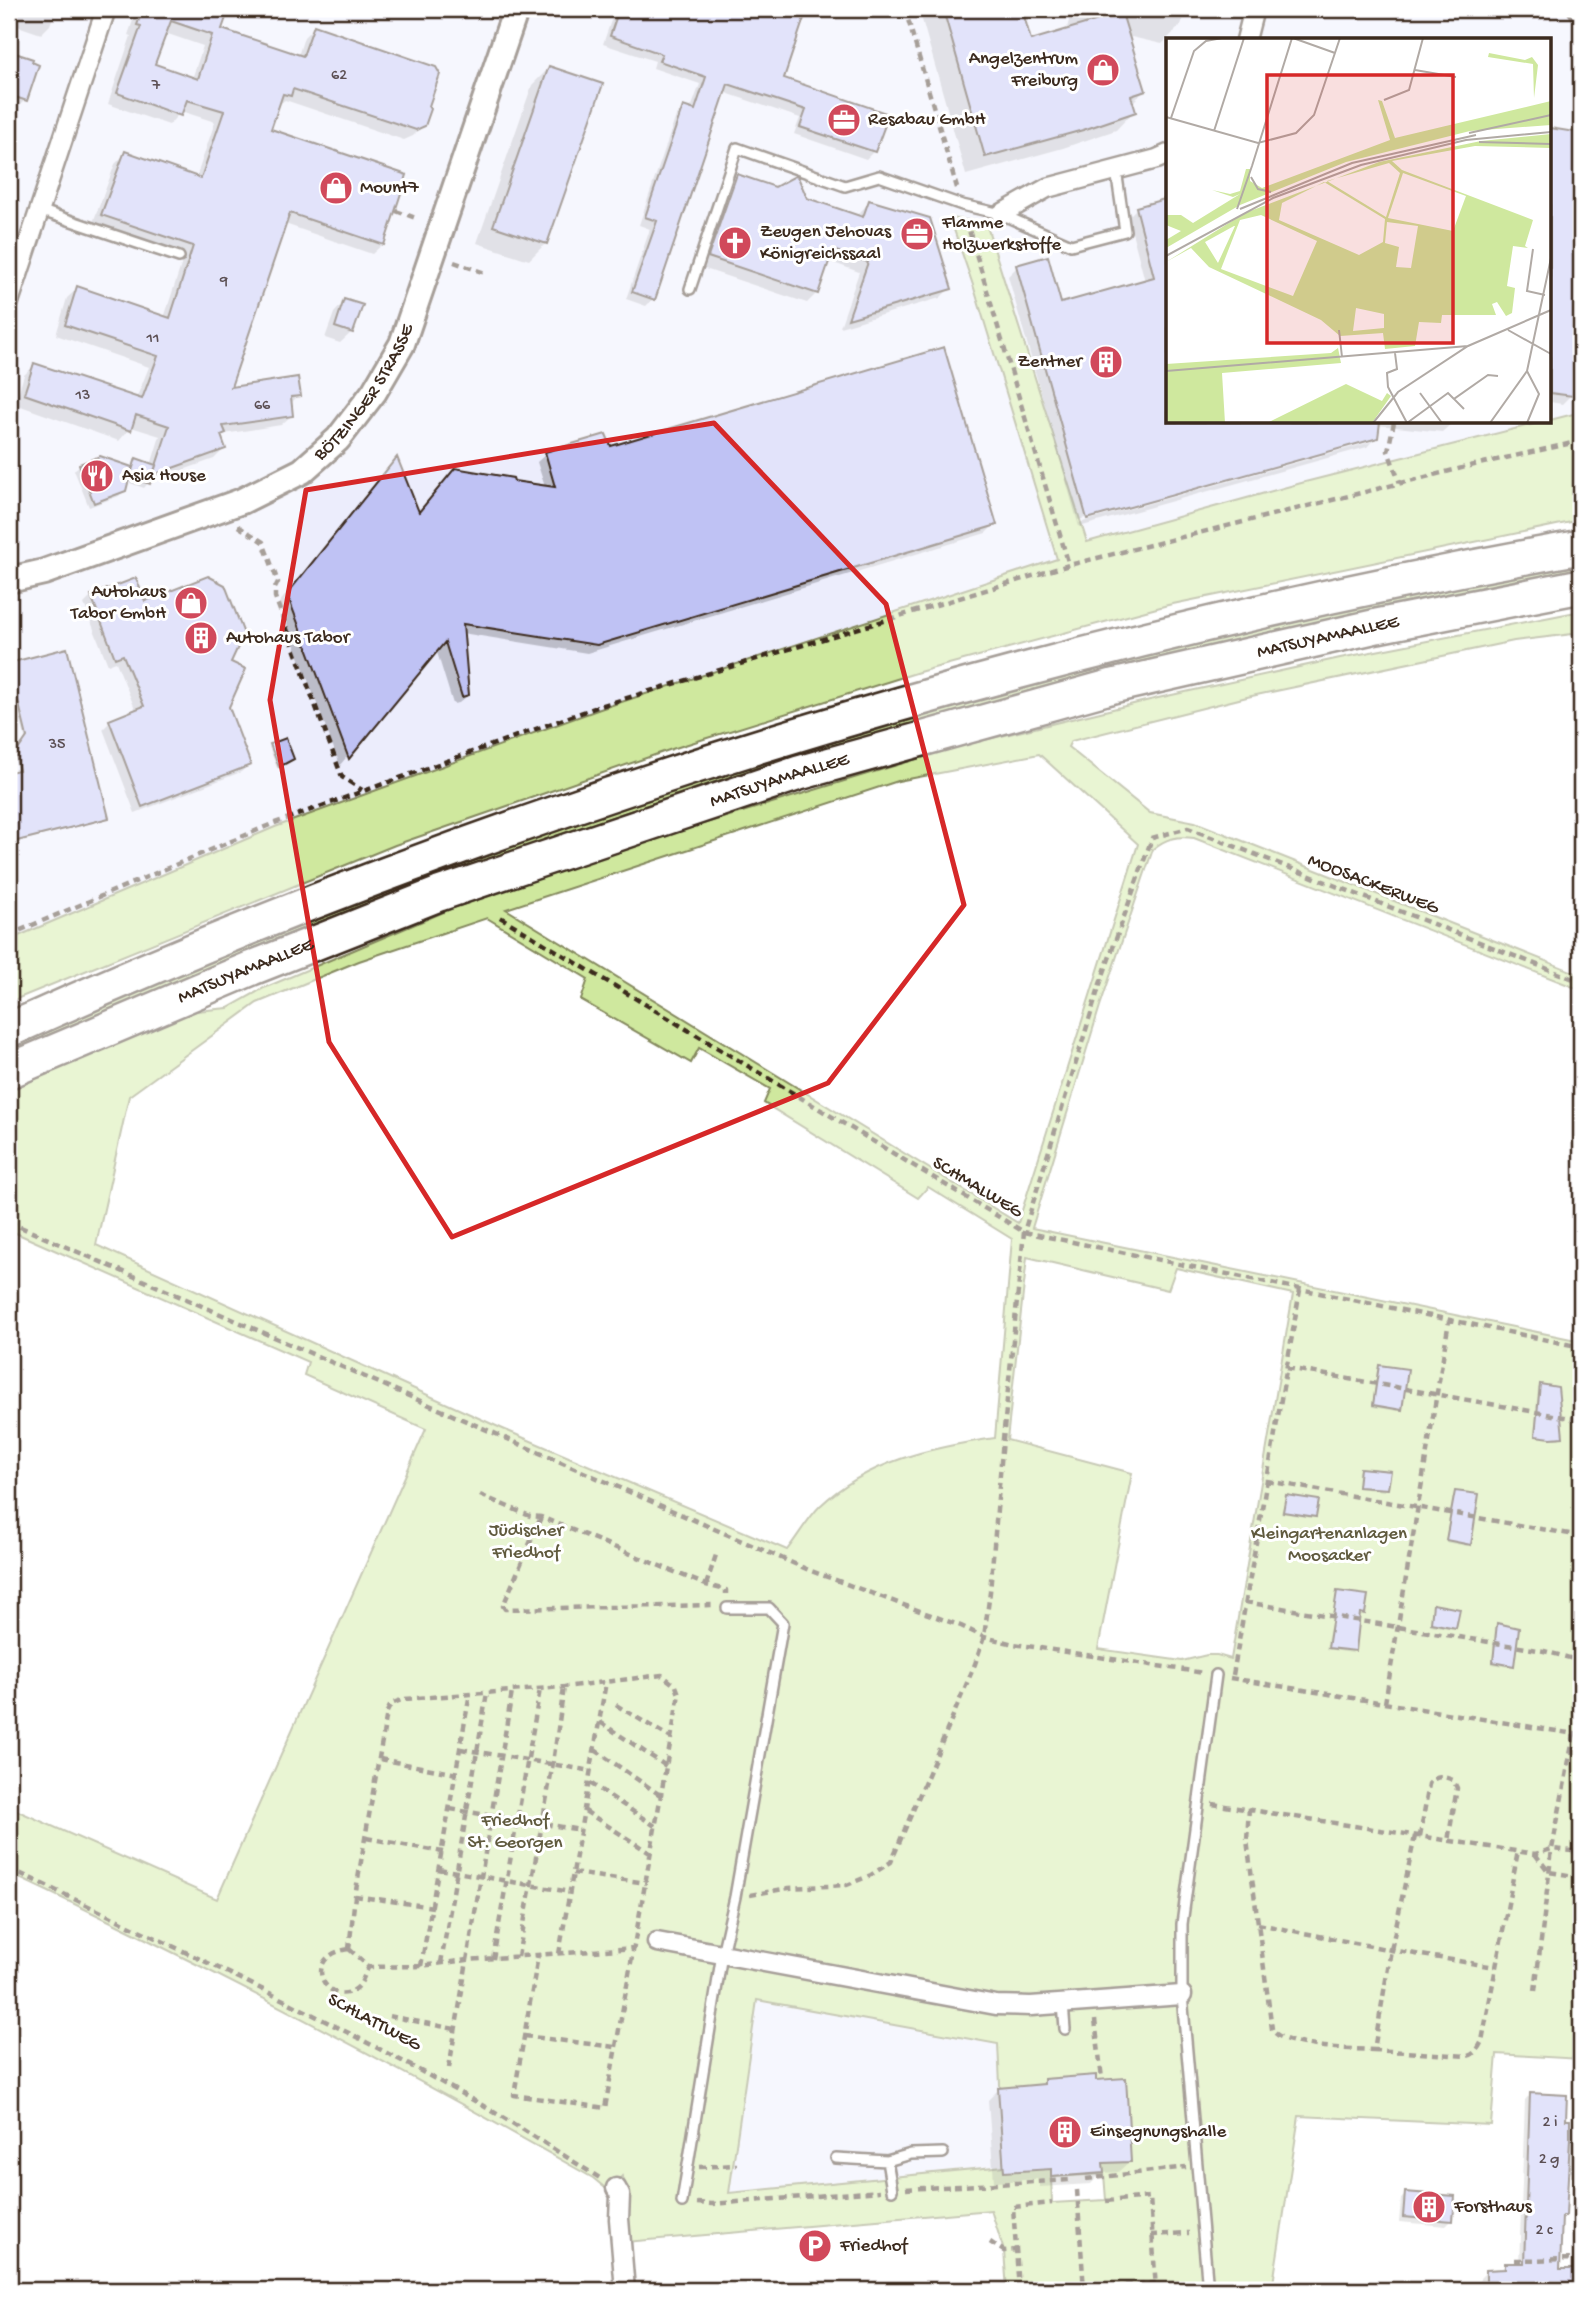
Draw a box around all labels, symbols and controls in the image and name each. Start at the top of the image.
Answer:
inset map [1166,38,1552,424]
place label: Angelzentrum Freiburg [969,48,1078,93]
shop icon: Angelzentrum Freiburg [1084,51,1122,89]
house number: 62 [331,67,347,86]
house number: 7 [151,77,161,96]
office icon: Resabau GmbH [825,101,863,139]
place label: Resabau GmbH [868,109,986,132]
shop icon: Mount7 [317,169,355,207]
place label: Mount7 [360,177,420,200]
place label: Flamme Holzwerkstoffe [941,212,1061,257]
office icon: Flamme Holzwerkstoffe [898,215,936,253]
place label: Zeugen Jehovas Königreichssaal [760,221,892,266]
church icon: Zeugen Jehovas Königreichssaal [716,224,754,262]
house number: 9 [219,273,228,292]
street label: BÖTZINGER STRASSE [309,320,420,467]
house number: 11 [146,330,159,349]
building icon: Zentner [1087,343,1125,381]
place label: Zentner [1018,351,1084,374]
house number: 13 [75,387,90,406]
house number: 66 [254,397,271,416]
restaurant icon: Asia House [78,457,116,495]
place label: Asia House [122,465,206,488]
place label: Autohaus Tabor GmbH [70,581,167,626]
shop icon: Autohaus Tabor GmbH [172,584,210,622]
street label: MATSUYAMAALLEE [1255,610,1402,664]
building icon: Autohaus Tabor [182,619,220,657]
place label: Autohaus Tabor [226,627,352,650]
house number: 35 [48,736,65,755]
street label: MATSUYAMAALLEE [707,748,853,814]
street label: MOOSACKERWEG [1304,849,1443,921]
street label: MATSUYAMAALLEE [174,933,318,1010]
street label: SCHMALWEG [928,1152,1027,1224]
park label: Jüdischer Friedhof [489,1520,565,1565]
park label: Kleingartenanlagen Moosacker [1251,1523,1407,1568]
park label: Friedhof St. Georgen [467,1810,563,1855]
street label: SCHLATTWEG [323,1989,426,2058]
building icon: Einsegnungshalle [1046,2113,1084,2151]
house number: 2 i [1542,2114,1558,2133]
place label: Einsegnungshalle [1090,2121,1226,2144]
house number: 2 g [1539,2151,1559,2170]
building icon: Forsthaus [1410,2188,1448,2226]
place label: Forsthaus [1453,2196,1533,2219]
house number: 2 c [1535,2222,1553,2241]
parking icon: Friedhof [796,2227,834,2265]
place label: Friedhof [839,2235,910,2258]

